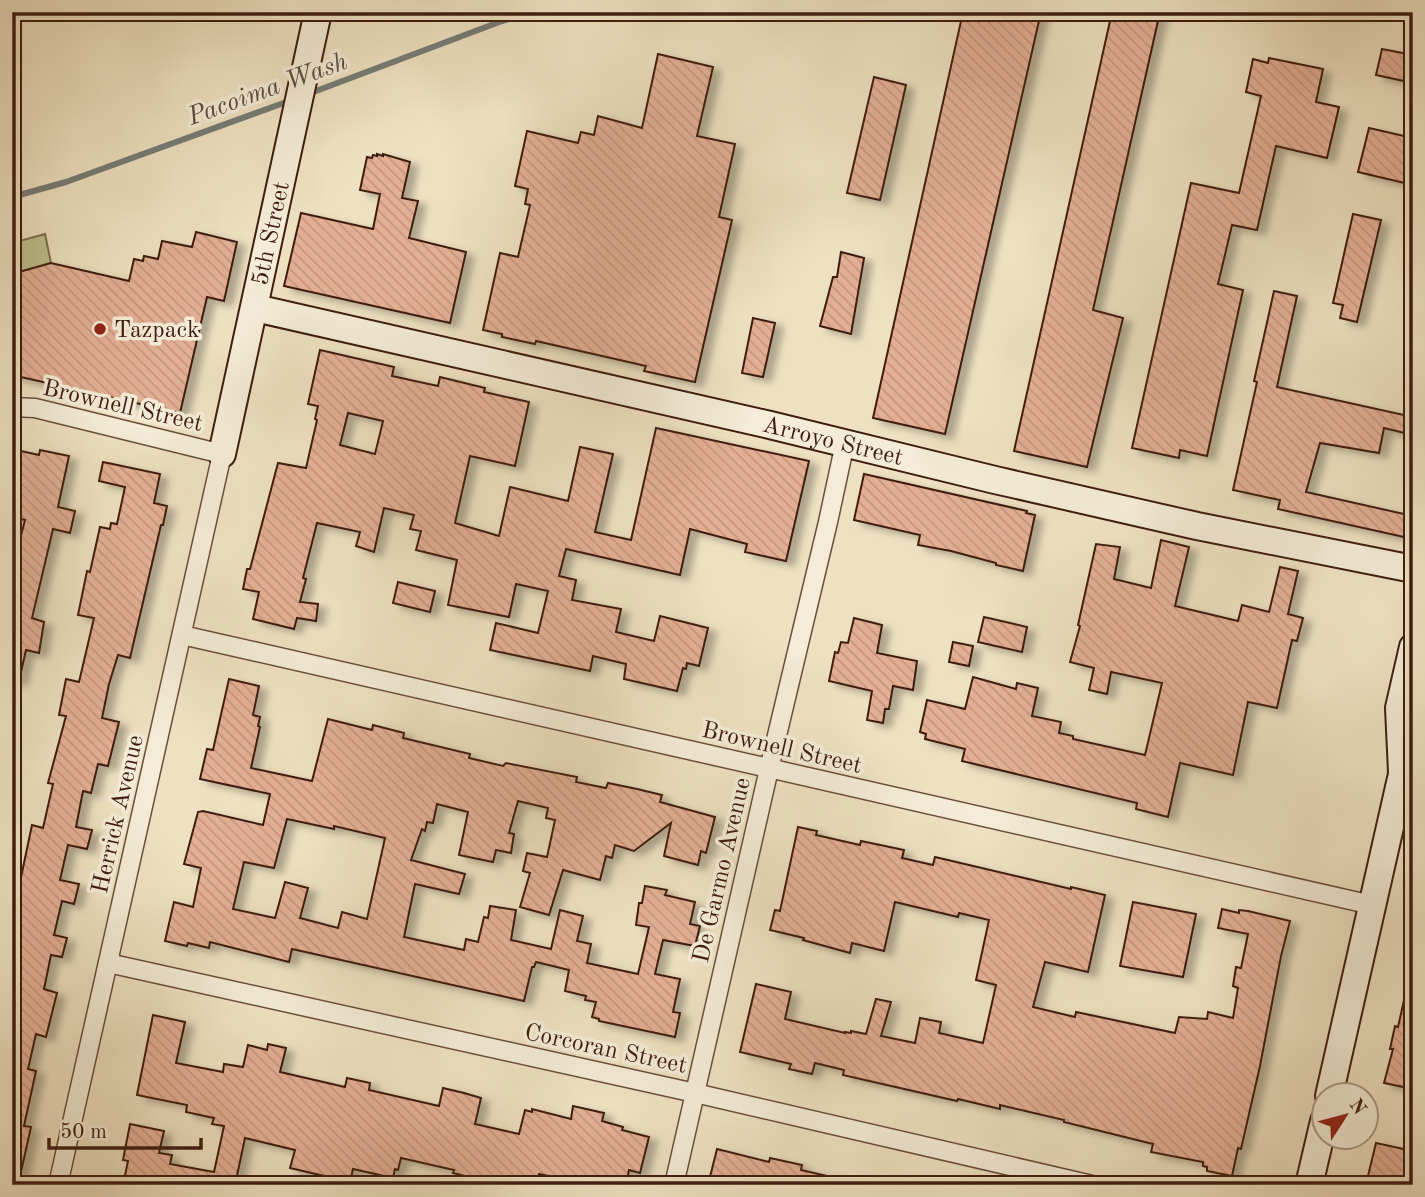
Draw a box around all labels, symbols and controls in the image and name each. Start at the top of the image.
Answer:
water label: Pacoima Wash [183,49,351,131]
street label: 5th Street [249,179,295,288]
place label: Tazpack [114,319,200,343]
marker: Tazpack [92,321,108,337]
street label: Brownell Street [40,377,205,437]
street label: Arroyo Street [760,414,905,471]
street label: Brownell Street [699,719,864,779]
street label: Herrick Avenue [89,733,149,896]
street label: De Garmo Avenue [690,775,756,965]
street label: Corcoran Street [522,1021,689,1079]
north arrow [1310,1082,1380,1152]
text: N [1345,1096,1369,1119]
scale bar [49,1106,201,1150]
text: 50 m [60,1122,107,1143]

